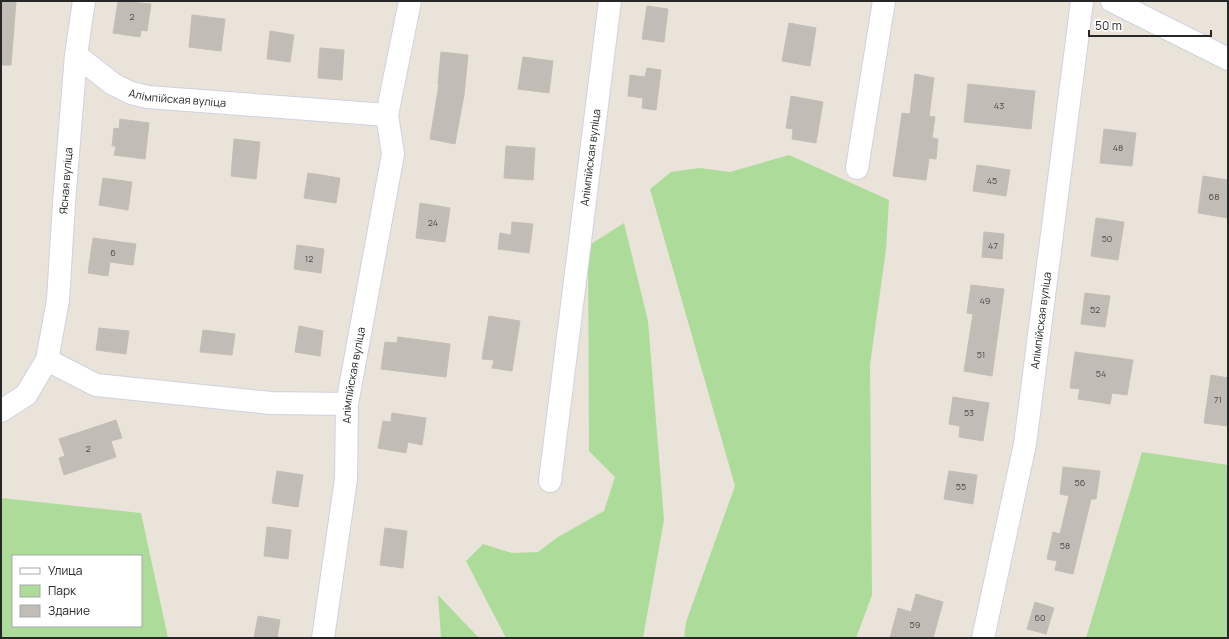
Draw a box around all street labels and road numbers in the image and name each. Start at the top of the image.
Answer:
street label: Алімпійская вуліца [127,85,227,110]
street label: Алімпійская вуліца [576,108,603,207]
street label: Ясная вуліца [55,147,75,215]
street label: Алімпійская вуліца [1027,271,1054,370]
street label: Алімпійская вуліца [338,326,368,424]

